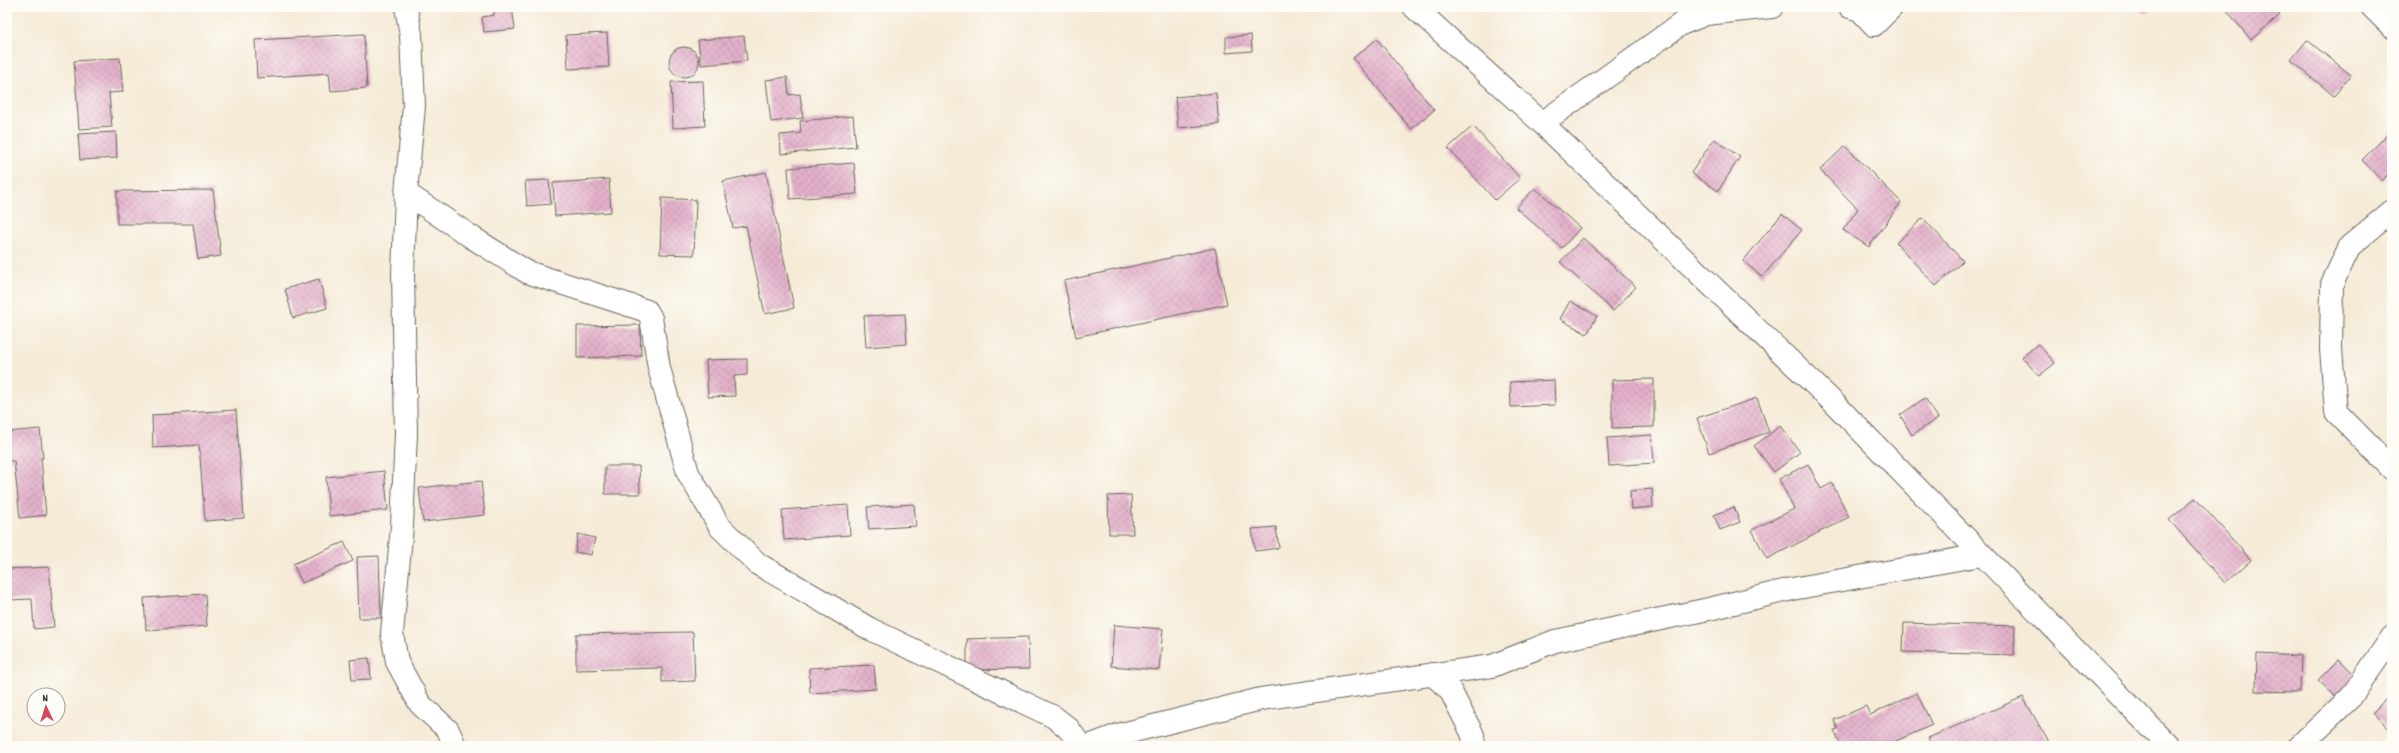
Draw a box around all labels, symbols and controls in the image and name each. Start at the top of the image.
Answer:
north arrow [26,687,66,727]
text: N [42,691,49,707]

